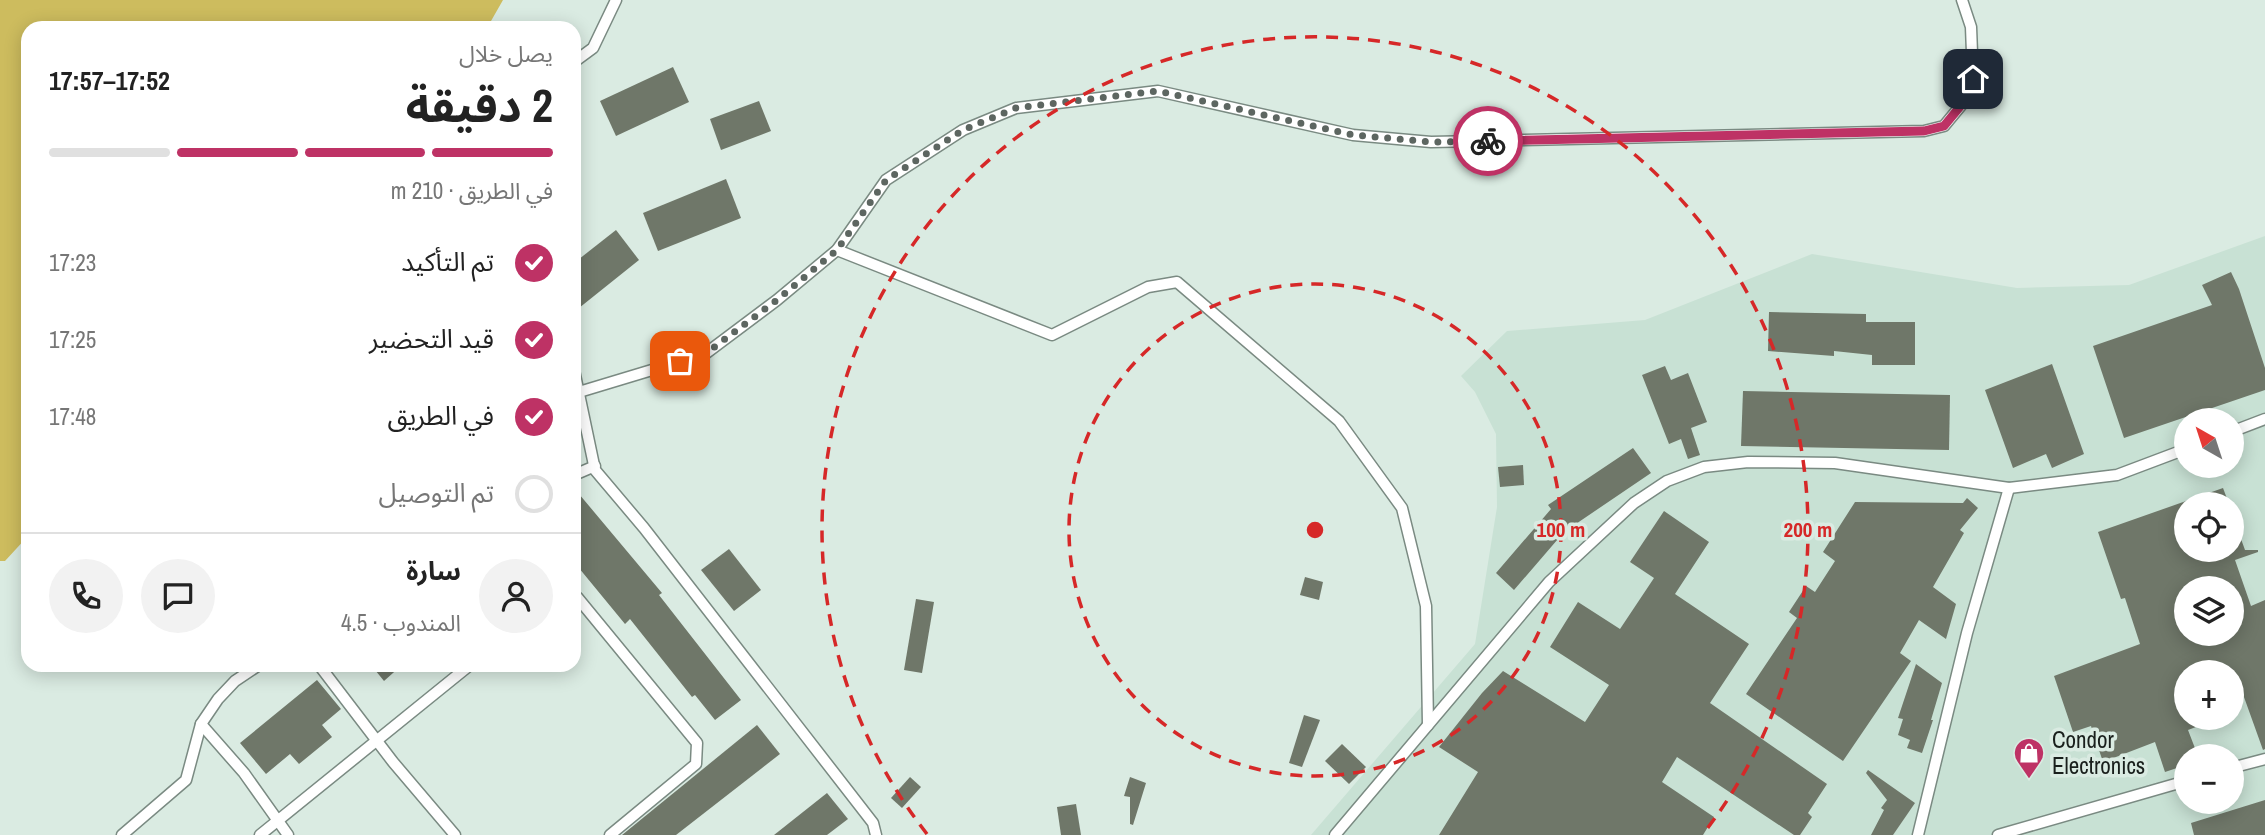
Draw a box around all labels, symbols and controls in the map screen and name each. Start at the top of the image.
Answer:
text: يصل خلال [459,38,553,69]
pin [1943,49,2003,109]
icon: home [1954,60,1992,98]
text: 17:52–17:57 [49,63,170,98]
text: 2 دقيقة [406,74,553,136]
courier [1453,106,1523,176]
icon: bike [1469,122,1507,160]
text: في الطريق · 210 m [391,175,553,206]
text: تم التأكيد [401,244,494,279]
icon: check [515,244,553,282]
text: 17:23 [49,247,96,278]
text: قيد التحضير [369,321,494,356]
icon: check [515,321,553,359]
text: 17:25 [49,324,96,355]
pin [650,331,710,391]
icon: bag [661,342,699,380]
text: في الطريق [388,398,494,433]
icon: check [515,398,553,436]
text: 17:48 [49,401,96,432]
north arrow [2174,408,2244,478]
map controls [2174,408,2244,814]
text: تم التوصيل [379,475,494,510]
button: locate [2174,492,2244,562]
text: 100 m [1537,515,1585,544]
text: 200 m [1784,515,1832,544]
centre of rings [1303,518,1327,542]
text: سارة [406,553,461,588]
button: phone [49,559,123,633]
button: chat [141,559,215,633]
button: person [479,559,553,633]
button: layers [2174,576,2244,646]
text: المندوب · 4.5 [341,607,461,638]
button: + [2174,660,2244,730]
place label: Condor Electronics [2052,724,2145,781]
shop icon: Condor Electronics [2012,736,2046,780]
button: − [2174,744,2244,814]

